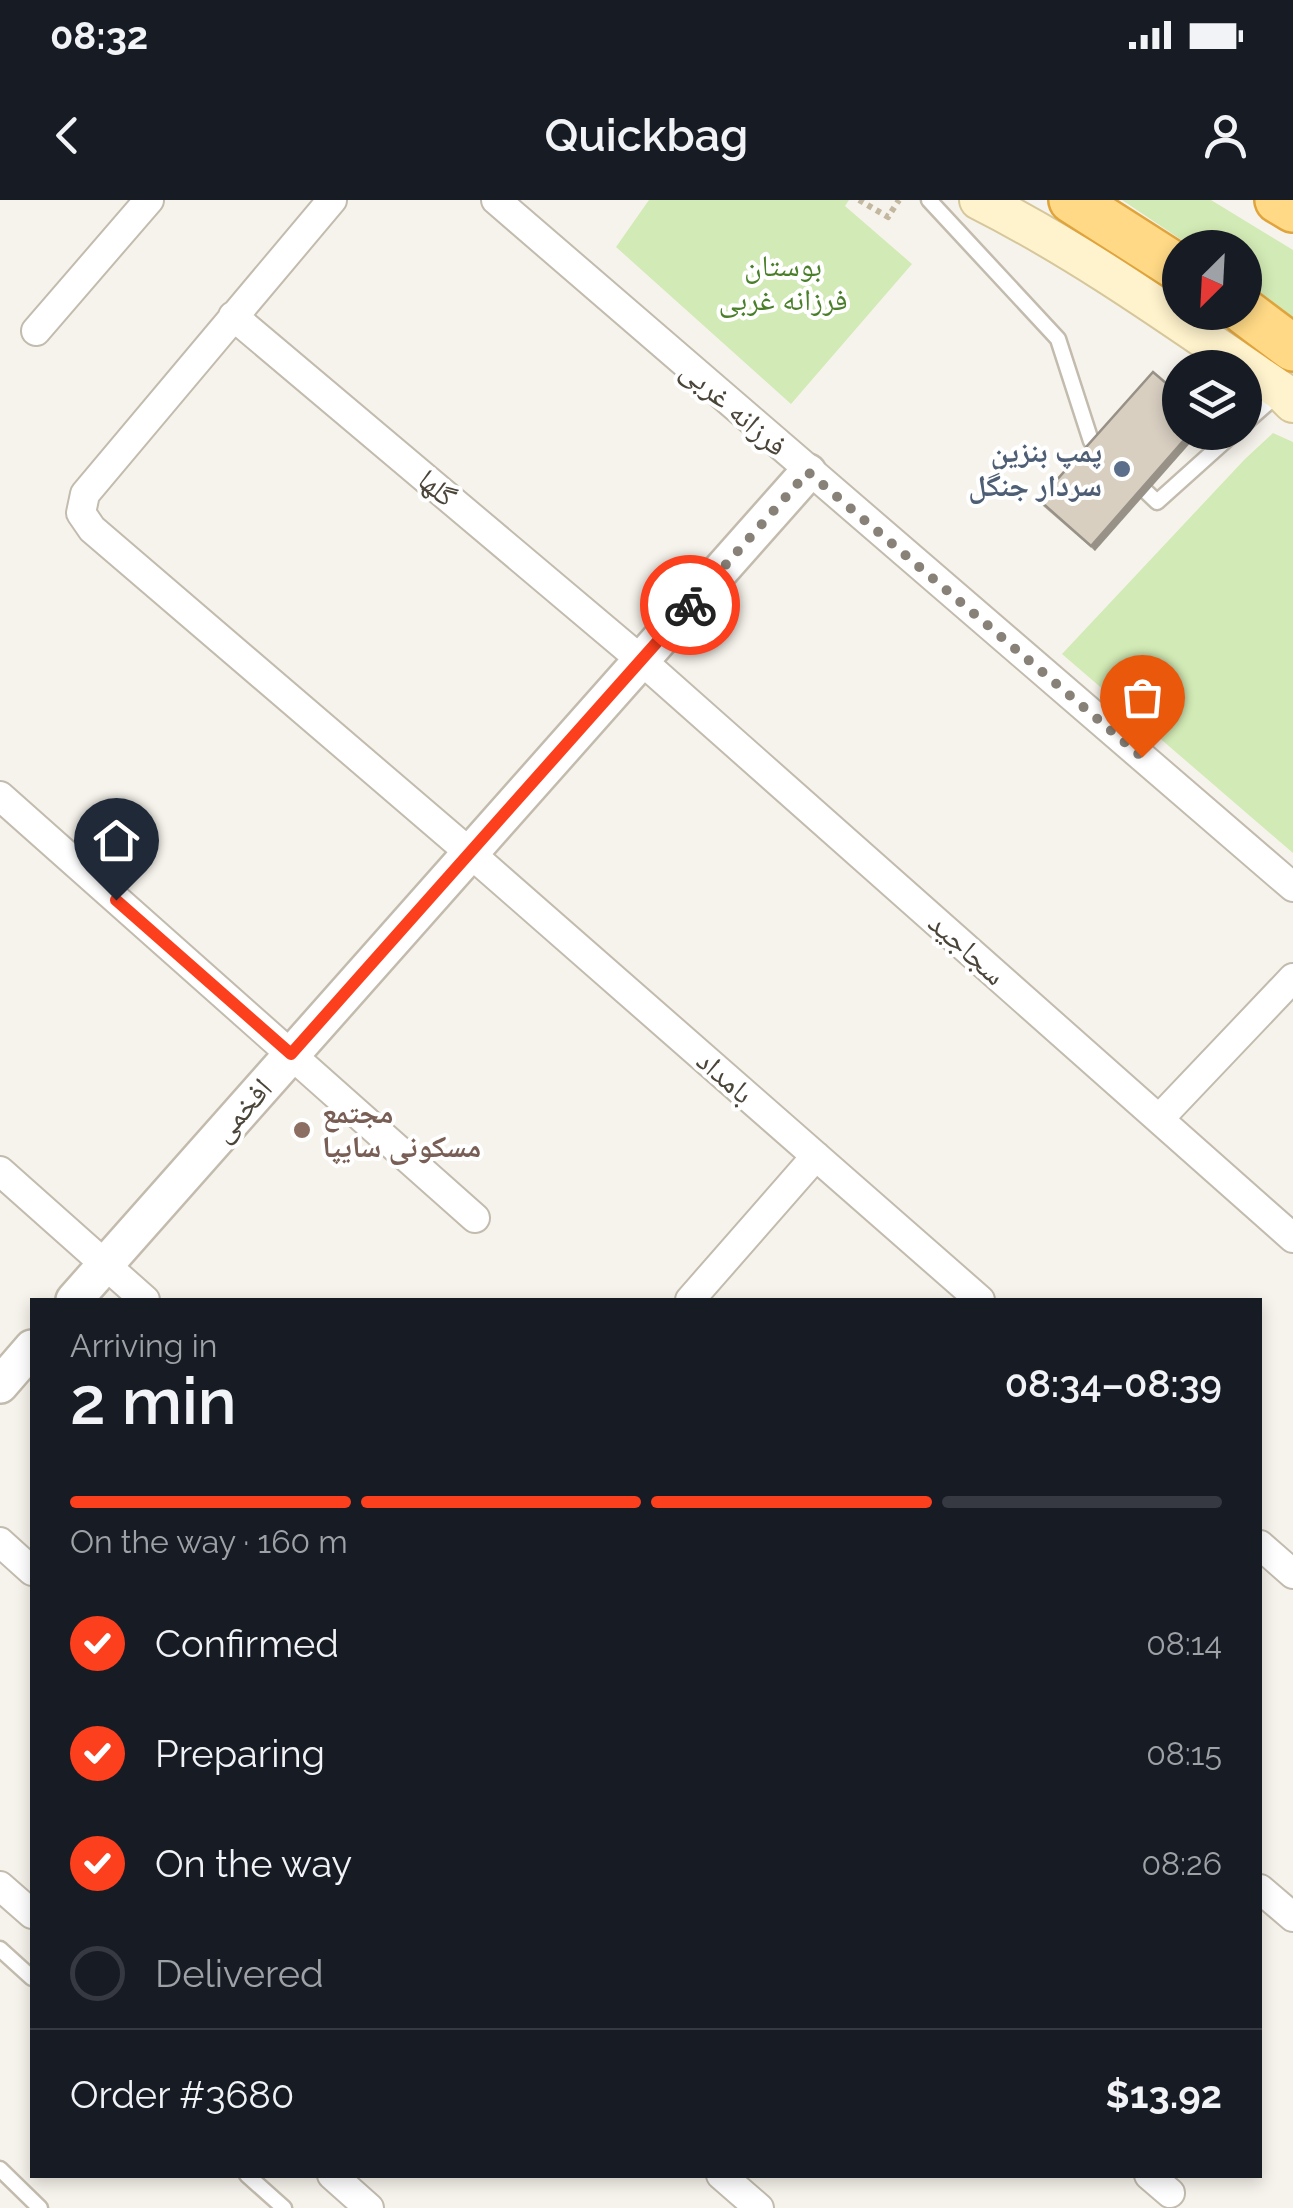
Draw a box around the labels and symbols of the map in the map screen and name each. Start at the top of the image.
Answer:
north arrow [1162,230,1262,330]
park label: بوستان فرزانه غربی [718,248,848,318]
street label: فرزانه غربی [674,352,794,464]
place label: پمپ بنزین سردار جنگل [968,434,1102,504]
marker: پمپ بنزین سردار جنگل [1111,458,1133,480]
street label: گلها [411,462,463,514]
courier [640,555,740,655]
pin [1100,655,1185,758]
pin [74,798,159,901]
street label: سجاجید [922,905,1013,992]
street label: بامداد [690,1043,761,1111]
street label: افخمی [204,1071,280,1149]
place label: مجتمع مسکونی سایپا [322,1095,481,1165]
marker: مجتمع مسکونی سایپا [291,1119,313,1141]

